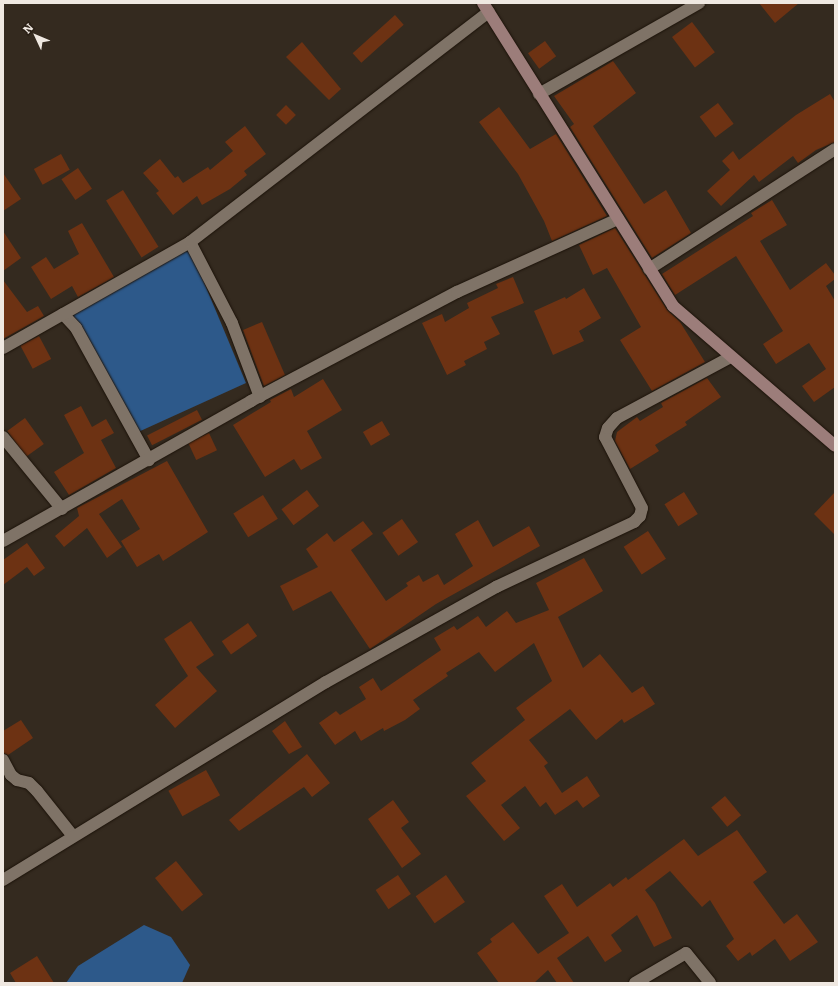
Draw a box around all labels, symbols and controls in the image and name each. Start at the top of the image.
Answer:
north arrow [16,16,56,56]
text: N [18,19,36,37]

